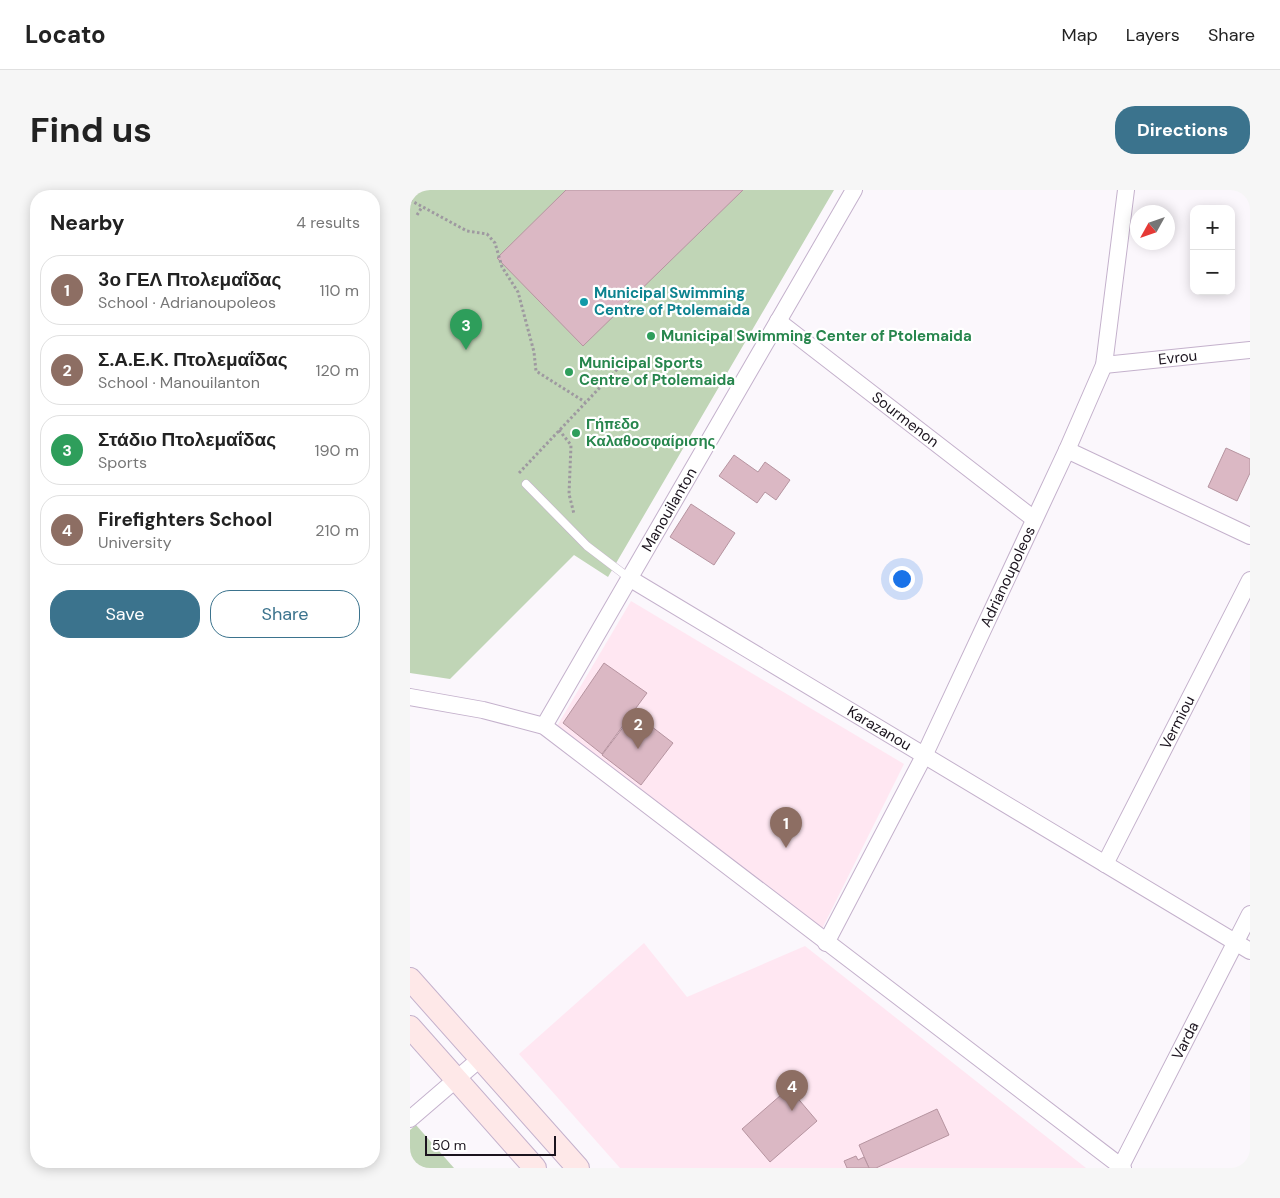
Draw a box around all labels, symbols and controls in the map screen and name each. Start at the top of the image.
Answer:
text: Locato [25,19,106,50]
text: Map [1062,23,1098,47]
text: Layers [1126,23,1180,47]
text: Share [1208,23,1255,47]
button: Directions [1115,106,1250,154]
text: Find us [30,107,152,153]
north arrow [1130,205,1175,250]
map controls [1190,205,1235,295]
button: + [1190,205,1235,250]
text: Nearby [50,209,124,237]
text: 4 results [296,212,360,233]
button: − [1190,250,1235,295]
text: 3ο ΓΕΛ Πτολεμαΐδας [98,267,281,292]
text: 1 [64,280,70,301]
text: 110 m [320,280,359,301]
place label: Municipal Swimming Centre of Ptolemaida [594,283,750,320]
text: School · Adrianoupoleos [98,292,276,313]
marker: Municipal Swimming Centre of Ptolemaida [578,296,590,308]
pin: 3 [450,309,482,350]
place label: Municipal Swimming Center of Ptolemaida [661,326,972,346]
marker: Municipal Swimming Center of Ptolemaida [645,330,657,342]
street label: Evrou [1157,345,1198,369]
text: Σ.Α.Ε.Κ. Πτολεμαΐδας [98,347,288,372]
place label: Municipal Sports Centre of Ptolemaida [579,353,735,390]
text: 2 [62,360,72,381]
text: 120 m [315,360,359,381]
marker: Municipal Sports Centre of Ptolemaida [563,366,575,378]
text: School · Manouilanton [98,372,260,393]
street label: Sourmenon [868,387,943,452]
place label: Γήπεδο Καλαθοσφαίρισης [586,414,716,451]
text: Στάδιο Πτολεμαΐδας [98,427,276,452]
marker: Γήπεδο Καλαθοσφαίρισης [570,427,582,439]
text: 3 [62,440,72,461]
text: 190 m [315,440,359,461]
text: Sports [98,452,147,473]
street label: Manouilanton [637,464,701,555]
text: Firefighters School [98,507,272,532]
text: 4 [62,520,72,541]
text: 210 m [315,520,359,541]
street label: Adrianoupoleos [976,523,1040,630]
text: University [98,532,172,553]
your location [889,566,915,592]
button: Save [50,590,200,638]
button: Share [210,590,360,638]
street label: Vermiou [1155,692,1199,753]
street label: Karazanou [844,701,915,755]
pin: 2 [622,708,654,749]
pin: 1 [770,807,802,848]
street label: Varda [1167,1018,1203,1063]
pin: 4 [776,1070,808,1111]
scale bar [425,1133,556,1156]
text: 50 m [432,1136,466,1154]

